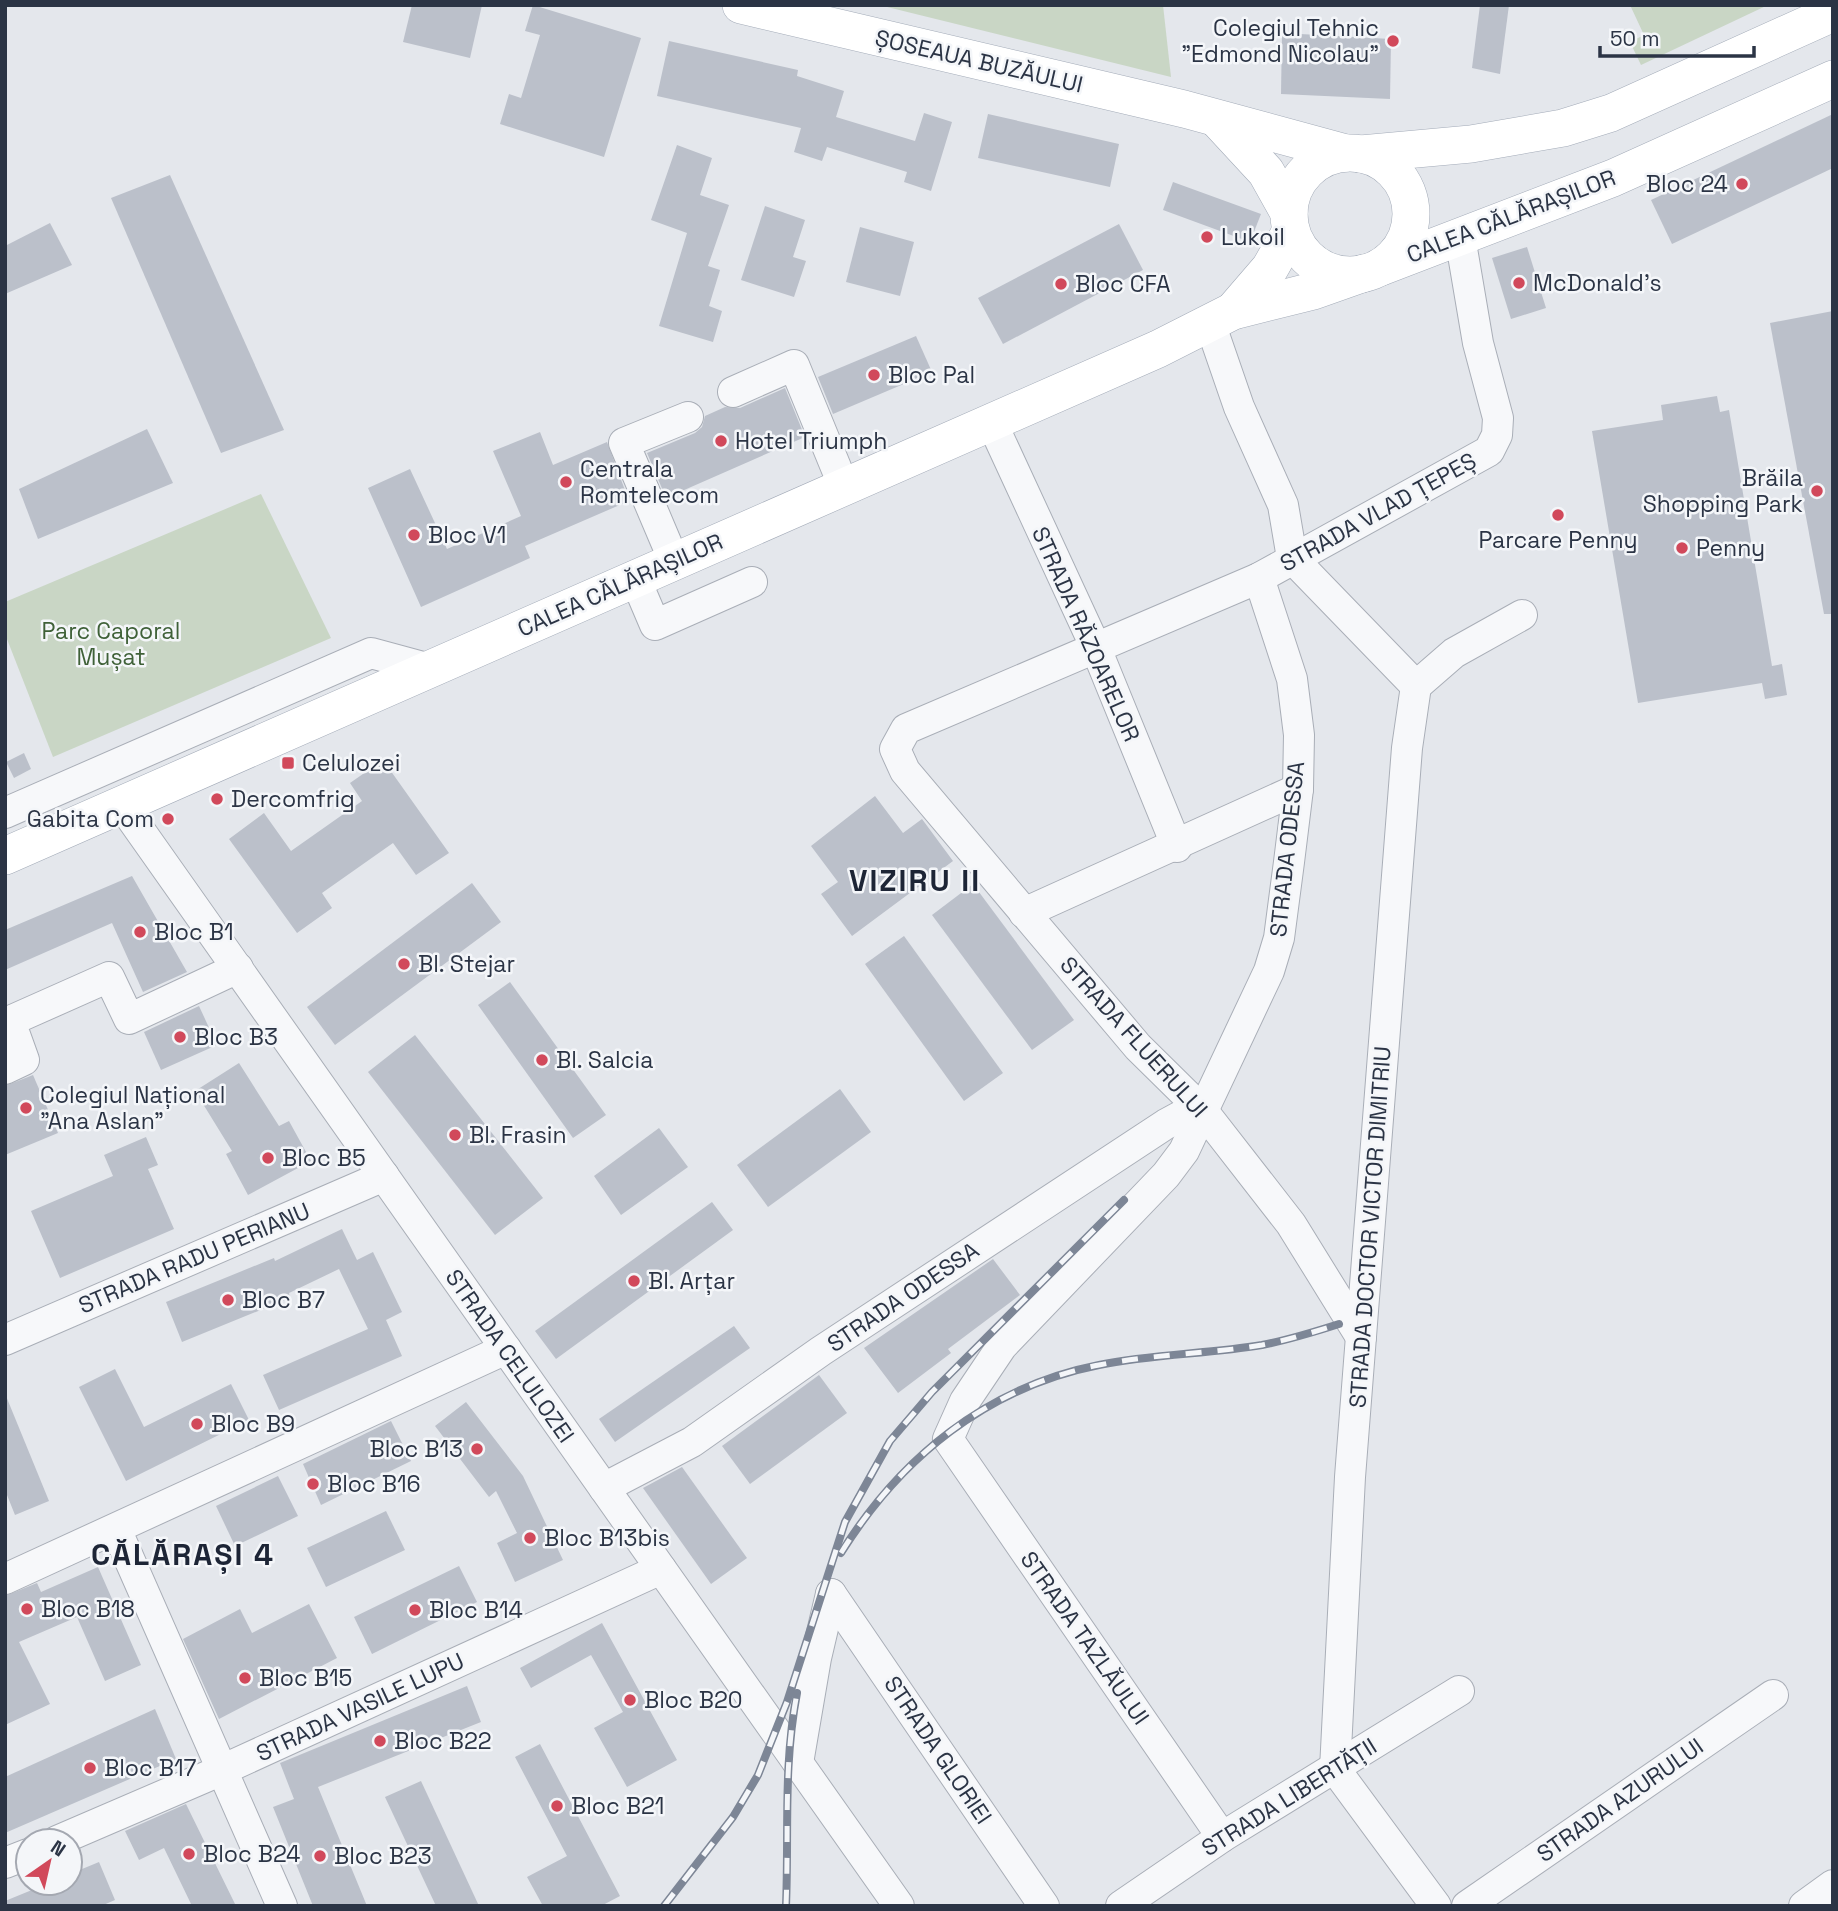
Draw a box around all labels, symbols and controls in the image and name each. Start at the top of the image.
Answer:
place label: Colegiul Tehnic "Edmond Nicolau" [1181,13,1379,69]
scale bar [1600,14,1754,58]
street label: ȘOSEAUA BUZĂULUI [872,23,1086,99]
text: 50 m [1610,25,1660,52]
marker: Colegiul Tehnic "Edmond Nicolau" [1385,33,1401,49]
street label: CALEA CĂLĂRAȘILOR [1402,162,1620,270]
place label: Bloc 24 [1646,169,1728,199]
marker: Bloc 24 [1734,176,1750,192]
place label: Lukoil [1221,222,1285,252]
marker: Lukoil [1199,229,1215,245]
place label: McDonald's [1533,268,1662,298]
place label: Bloc CFA [1075,269,1170,299]
marker: McDonald's [1511,275,1527,291]
marker: Bloc CFA [1053,276,1069,292]
place label: Bloc Pal [888,360,975,390]
marker: Bloc Pal [866,367,882,383]
place label: Hotel Triumph [735,426,887,456]
marker: Hotel Triumph [713,433,729,449]
street label: STRADA VLAD ȚEPEȘ [1275,446,1481,578]
place label: Centrala Romtelecom [580,454,719,510]
place label: Brăila Shopping Park [1643,463,1803,519]
marker: Centrala Romtelecom [558,474,574,490]
marker: Brăila Shopping Park [1809,483,1825,499]
marker: Parcare Penny [1550,507,1566,523]
place label: Bloc V1 [428,520,506,550]
street label: STRADA RĂZOARELOR [1025,522,1147,746]
place label: Parcare Penny [1479,525,1637,555]
street label: CALEA CĂLĂRAȘILOR [513,526,727,644]
marker: Bloc V1 [406,527,422,543]
place label: Penny [1696,533,1765,563]
marker: Penny [1674,540,1690,556]
park label: Parc Caporal Mușat [42,616,180,672]
place label: Celulozei [302,748,400,778]
marker: Celulozei [280,755,296,771]
street label: STRADA ODESSA [1263,760,1311,938]
place label: Dercomfrig [231,784,355,814]
marker: Dercomfrig [209,791,225,807]
place label: Gabita Com [27,804,154,834]
marker: Gabita Com [160,811,176,827]
district label: VIZIRU II [849,861,981,900]
place label: Bloc B1 [154,917,234,947]
marker: Bloc B1 [132,924,148,940]
place label: Bl. Stejar [418,949,515,979]
street label: STRADA FLUERULUI [1054,950,1214,1124]
marker: Bl. Stejar [396,956,412,972]
place label: Bloc B3 [194,1022,278,1052]
marker: Bloc B3 [172,1029,188,1045]
place label: Bl. Salcia [556,1045,653,1075]
street label: STRADA DOCTOR VICTOR DIMITRIU [1342,1045,1398,1409]
marker: Bl. Salcia [534,1052,550,1068]
place label: Colegiul Național "Ana Aslan" [40,1080,225,1136]
marker: Colegiul Național "Ana Aslan" [18,1100,34,1116]
place label: Bl. Frasin [469,1120,567,1150]
marker: Bl. Frasin [447,1127,463,1143]
place label: Bloc B5 [282,1143,366,1173]
marker: Bloc B5 [260,1150,276,1166]
street label: STRADA RADU PERIANU [74,1196,314,1320]
street label: STRADA ODESSA [821,1235,985,1359]
street label: STRADA CELULOZEI [439,1263,581,1449]
place label: Bl. Arțar [648,1266,735,1296]
marker: Bl. Arțar [626,1273,642,1289]
place label: Bloc B7 [242,1285,325,1315]
marker: Bloc B7 [220,1292,236,1308]
place label: Bloc B9 [211,1409,295,1439]
marker: Bloc B9 [189,1416,205,1432]
place label: Bloc B13 [370,1434,463,1464]
marker: Bloc B13 [469,1441,485,1457]
place label: Bloc B16 [327,1469,421,1499]
marker: Bloc B16 [305,1476,321,1492]
place label: Bloc B13bis [544,1523,670,1553]
marker: Bloc B13bis [522,1530,538,1546]
district label: CĂLĂRAȘI 4 [91,1535,275,1574]
street label: STRADA TAZLĂULUI [1014,1545,1156,1731]
place label: Bloc B18 [41,1594,135,1624]
place label: Bloc B14 [429,1595,523,1625]
marker: Bloc B18 [19,1601,35,1617]
marker: Bloc B14 [407,1602,423,1618]
street label: STRADA VASILE LUPU [251,1646,469,1768]
place label: Bloc B15 [259,1663,352,1693]
marker: Bloc B15 [237,1670,253,1686]
street label: STRADA GLORIEI [877,1670,999,1830]
place label: Bloc B20 [644,1685,743,1715]
marker: Bloc B20 [622,1692,638,1708]
place label: Bloc B22 [394,1726,492,1756]
street label: STRADA LIBERTĂȚII [1196,1731,1382,1863]
street label: STRADA AZURULUI [1531,1731,1709,1869]
marker: Bloc B22 [372,1733,388,1749]
place label: Bloc B17 [104,1753,197,1783]
marker: Bloc B17 [82,1760,98,1776]
place label: Bloc B21 [571,1791,664,1821]
marker: Bloc B21 [549,1798,565,1814]
north arrow [14,1827,84,1897]
text: N [46,1834,70,1862]
place label: Bloc B24 [203,1839,301,1869]
place label: Bloc B23 [334,1841,432,1871]
marker: Bloc B24 [181,1846,197,1862]
marker: Bloc B23 [312,1848,328,1864]

